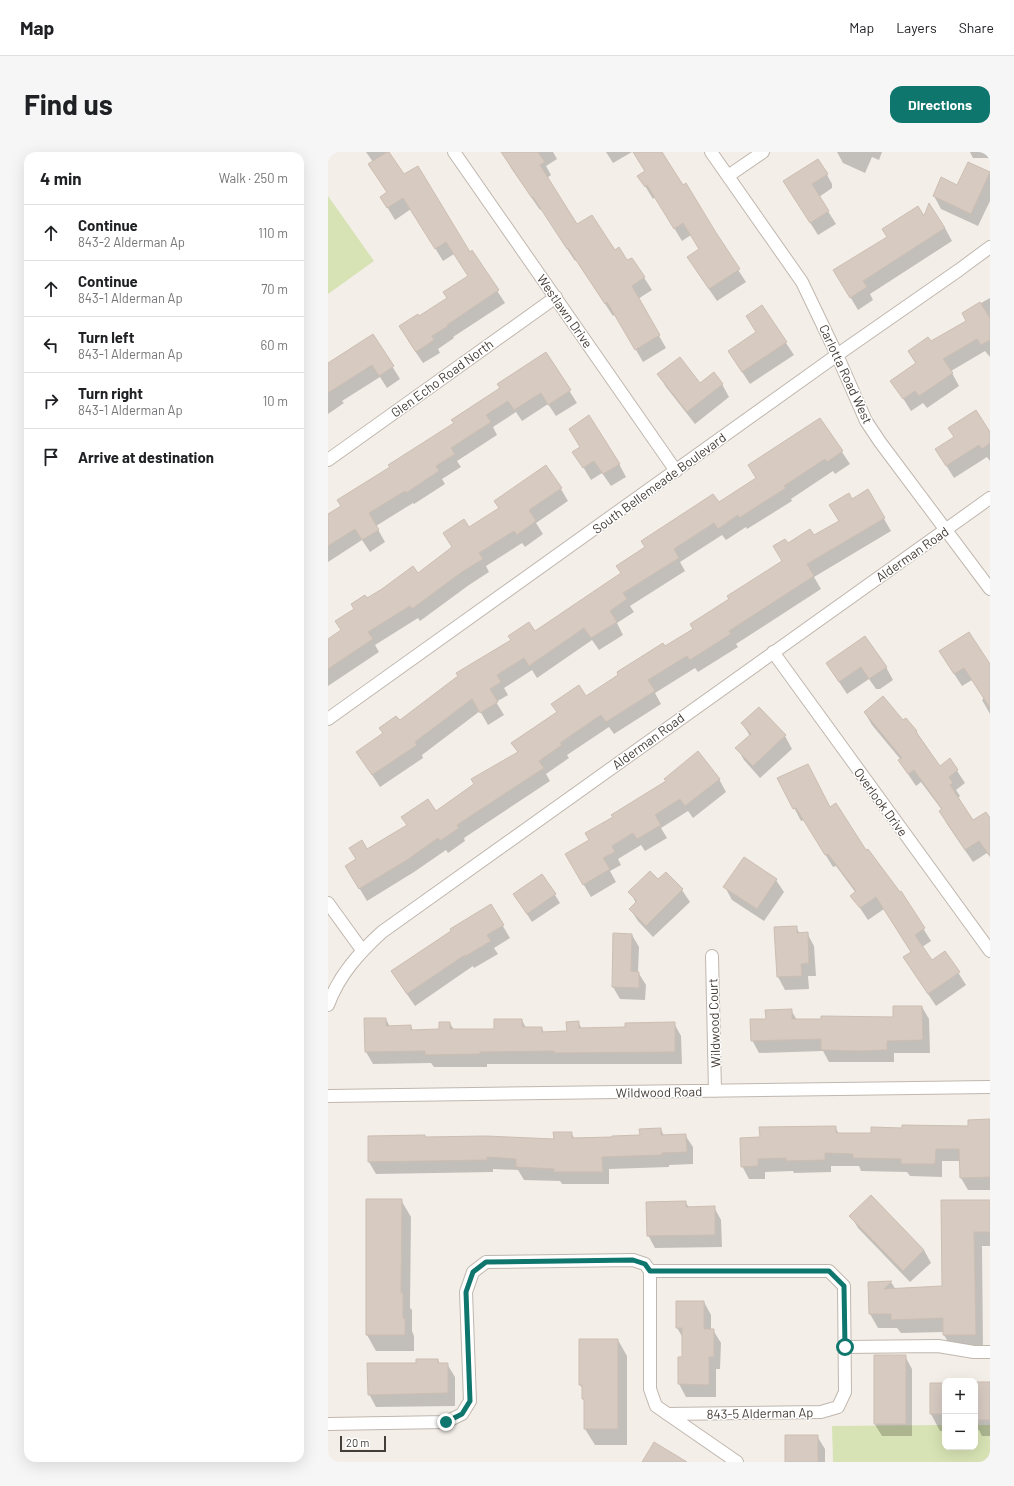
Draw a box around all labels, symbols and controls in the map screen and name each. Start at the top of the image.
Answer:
text: Map [20,16,54,39]
text: Map [849,19,874,36]
text: Layers [896,19,937,36]
text: Share [959,19,994,36]
button: Directions [890,86,990,123]
text: Find us [24,87,113,121]
text: 4 min [40,168,82,188]
text: Walk · 250 m [219,170,288,186]
text: Continue [78,216,138,234]
icon: ahead [40,222,62,244]
text: 110 m [258,225,288,241]
text: 843-2 Alderman Ap [78,234,185,250]
street label: Westlawn Drive [534,271,596,351]
text: Continue [78,272,138,290]
icon: ahead [40,278,62,300]
text: 70 m [261,281,288,297]
text: 843-1 Alderman Ap [78,290,183,306]
street label: Carlotta Road West [816,322,876,426]
text: Turn left [78,328,134,346]
icon: left [40,334,62,356]
street label: Glen Echo Road North [388,335,496,421]
text: 60 m [261,337,288,353]
text: 843-1 Alderman Ap [78,346,183,362]
text: Turn right [78,384,143,402]
icon: right [40,390,62,412]
text: 10 m [263,393,288,409]
text: 843-1 Alderman Ap [78,402,183,418]
street label: South Bellemeade Boulevard [589,429,729,537]
icon: arrive [40,446,62,468]
text: Arrive at destination [78,448,214,466]
street label: Alderman Road [872,523,952,585]
street label: Alderman Road [609,709,687,773]
street label: Overlook Drive [851,765,911,839]
street label: Wildwood Court [704,978,724,1068]
street label: Wildwood Road [616,1083,702,1101]
route start [836,1338,854,1356]
map controls [942,1378,978,1450]
button: + [942,1378,978,1414]
street label: 843-5 Alderman Ap [706,1404,814,1422]
route end [437,1413,455,1431]
button: − [942,1414,978,1450]
scale bar [340,1434,386,1453]
text: 20 m [346,1436,369,1449]

